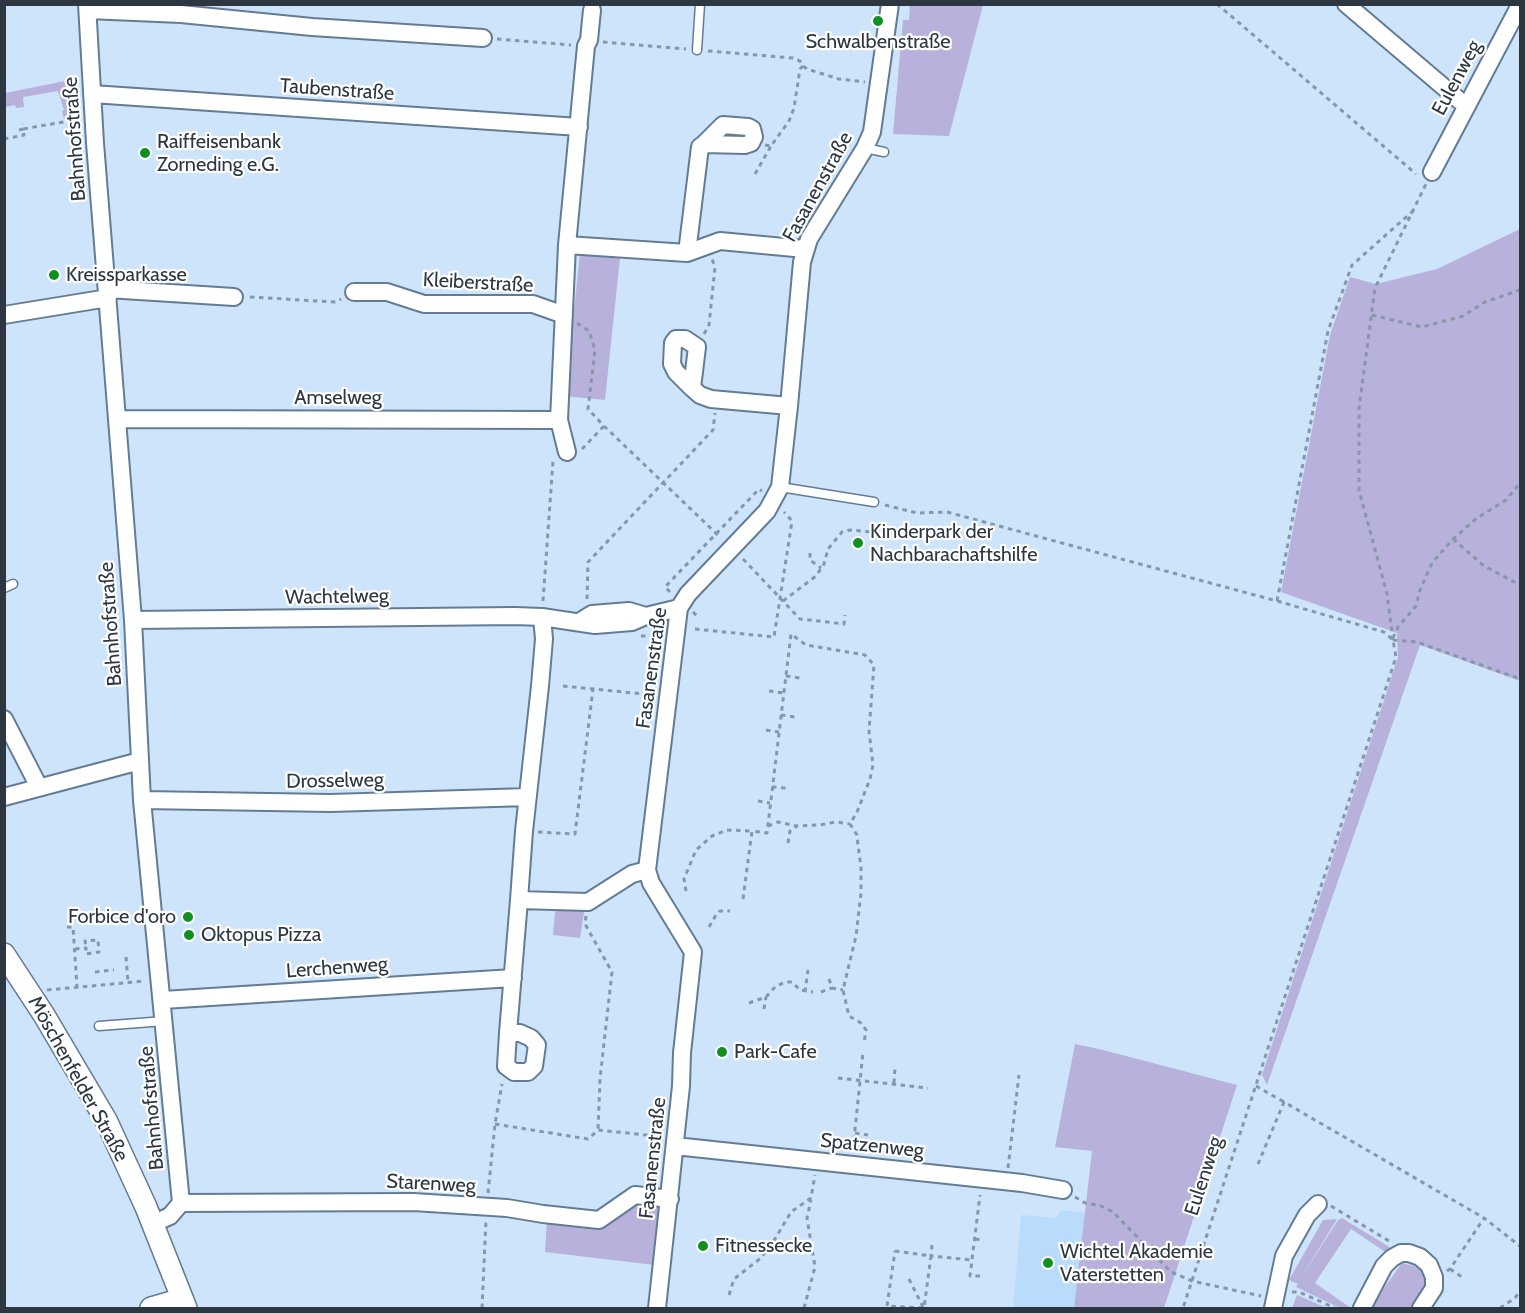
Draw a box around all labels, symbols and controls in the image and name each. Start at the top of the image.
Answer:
marker: Schwalbenstraße [871,14,885,28]
place label: Schwalbenstraße [805,30,951,54]
street label: Eulenweg [1427,36,1487,120]
street label: Taubenstraße [279,74,395,106]
street label: Bahnhofstraße [59,76,91,202]
street label: Fasanenstraße [778,128,858,246]
place label: Raiffeisenbank Zorneding e.G. [157,130,281,177]
marker: Raiffeisenbank Zorneding e.G. [138,146,152,160]
place label: Kreissparkasse [66,263,187,287]
marker: Kreissparkasse [47,268,61,282]
street label: Kleiberstraße [422,268,534,298]
street label: Amselweg [294,386,382,410]
place label: Kinderpark der Nachbarachaftshilfe [870,520,1037,567]
marker: Kinderpark der Nachbarachaftshilfe [851,536,865,550]
street label: Bahnhofstraße [95,561,127,687]
street label: Wachtelweg [285,584,389,610]
street label: Fasanenstraße [632,606,672,730]
street label: Drosselweg [286,768,384,794]
place label: Forbice d'oro [68,905,176,929]
marker: Forbice d'oro [181,910,195,924]
place label: Oktopus Pizza [201,923,321,947]
marker: Oktopus Pizza [182,928,196,942]
street label: Lerchenweg [285,952,389,984]
street label: Möschenfelder Straße [23,992,133,1166]
place label: Park-Cafe [734,1040,817,1064]
street label: Bahnhofstraße [135,1045,169,1171]
marker: Park-Cafe [715,1045,729,1059]
street label: Fasanenstraße [635,1096,671,1220]
street label: Spatzenweg [819,1129,925,1163]
street label: Eulenweg [1180,1133,1228,1219]
street label: Starenweg [386,1170,476,1198]
place label: Fitnessecke [715,1234,812,1258]
marker: Fitnessecke [696,1239,710,1253]
place label: Wichtel Akademie Vaterstetten [1060,1240,1213,1287]
marker: Wichtel Akademie Vaterstetten [1041,1256,1055,1270]

